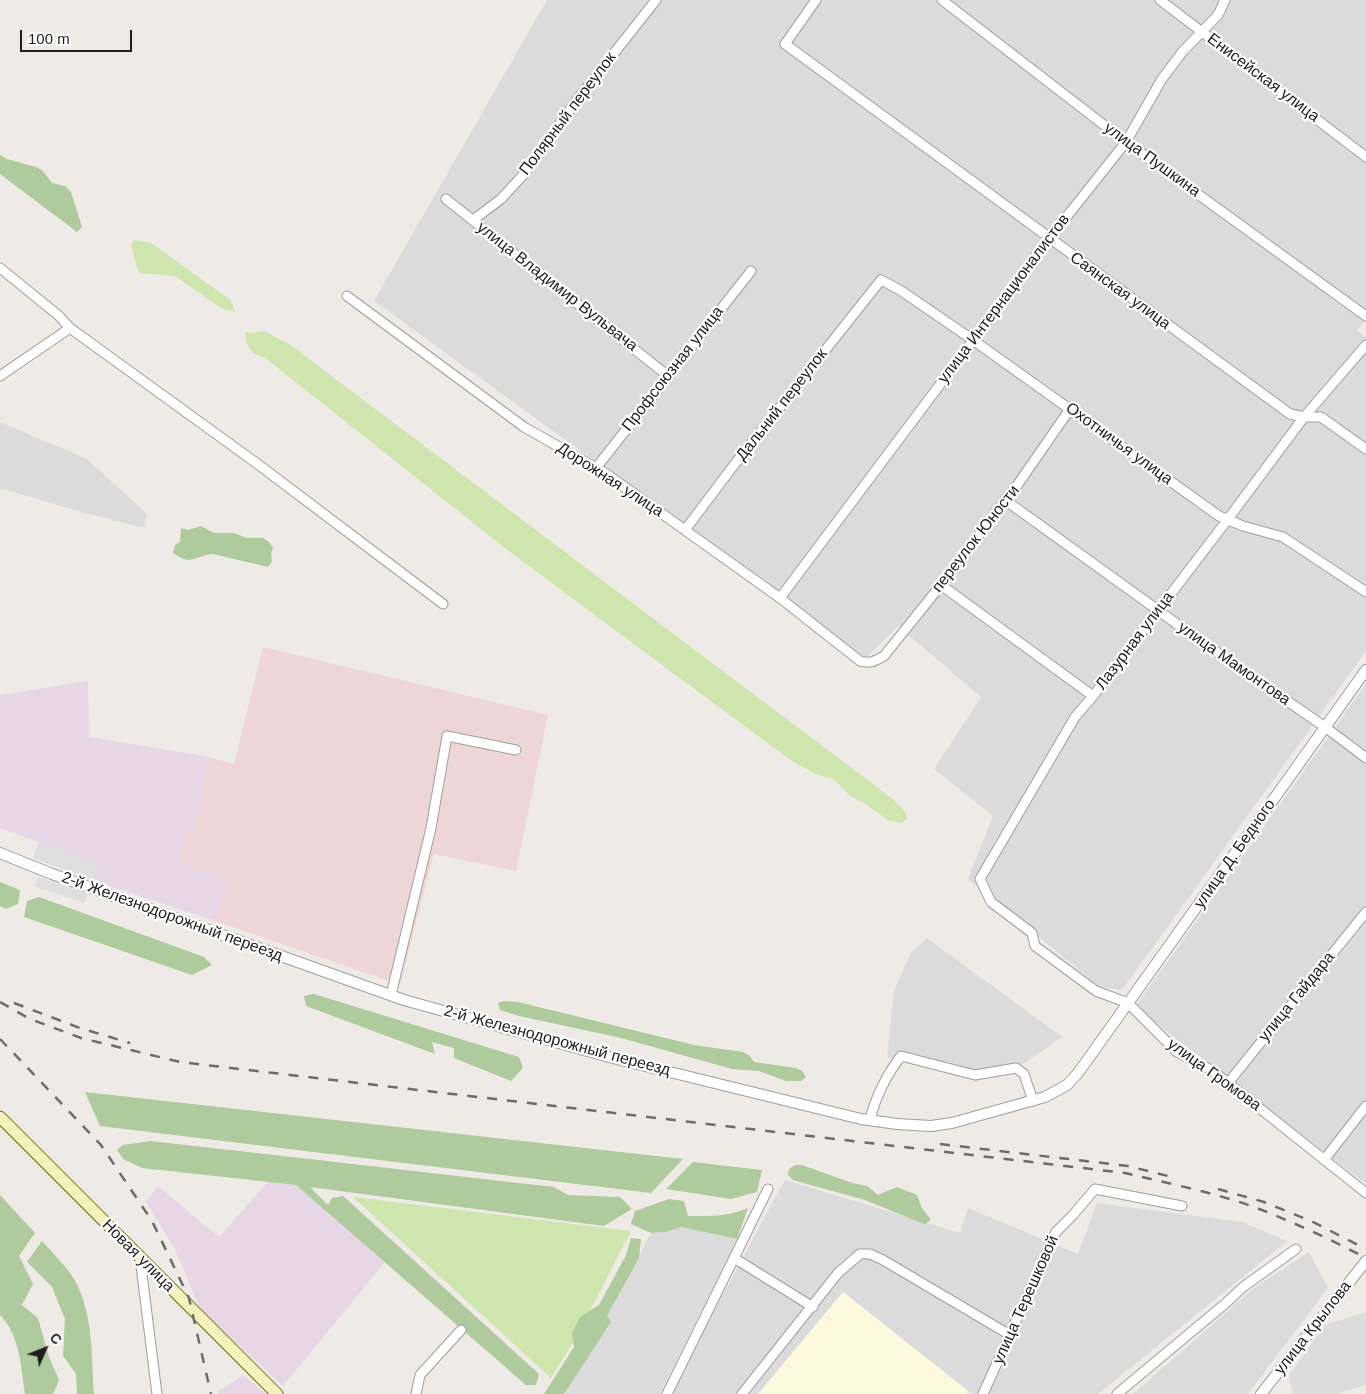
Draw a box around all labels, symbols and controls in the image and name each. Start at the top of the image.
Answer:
scale bar [22,20,135,52]
text: 100 m [28,30,70,47]
street label: Енисейская улица [1203,30,1323,126]
street label: Полярный переулок [516,49,620,179]
street label: улица Пушкина [1100,119,1204,201]
street label: улица Интернационалистов [934,211,1074,387]
street label: улица Владимир Вульвача [473,218,641,356]
street label: Саянская улица [1066,248,1174,334]
street label: Профсоюзная улица [618,303,728,435]
street label: Дальний переулок [732,345,832,465]
street label: Охотничья улица [1062,399,1176,489]
street label: Дорожная улица [553,438,667,522]
street label: переулок Юности [928,482,1024,596]
street label: Лазурная улица [1092,588,1178,694]
street label: улица Мамонтова [1174,618,1294,710]
street label: улица Д. Бедного [1190,796,1280,912]
street label: 2-й Железнодорожный переезд [59,868,285,966]
street label: улица Гайдара [1255,948,1339,1046]
street label: 2-й Железнодорожный переезд [442,1001,672,1081]
street label: улица Громова [1163,1035,1265,1115]
street label: Новая улица [98,1216,178,1296]
street label: улица Терешковой [989,1233,1063,1367]
street label: улица Крылова [1270,1277,1356,1379]
north arrow [20,1324,70,1374]
text: С [47,1329,65,1348]

